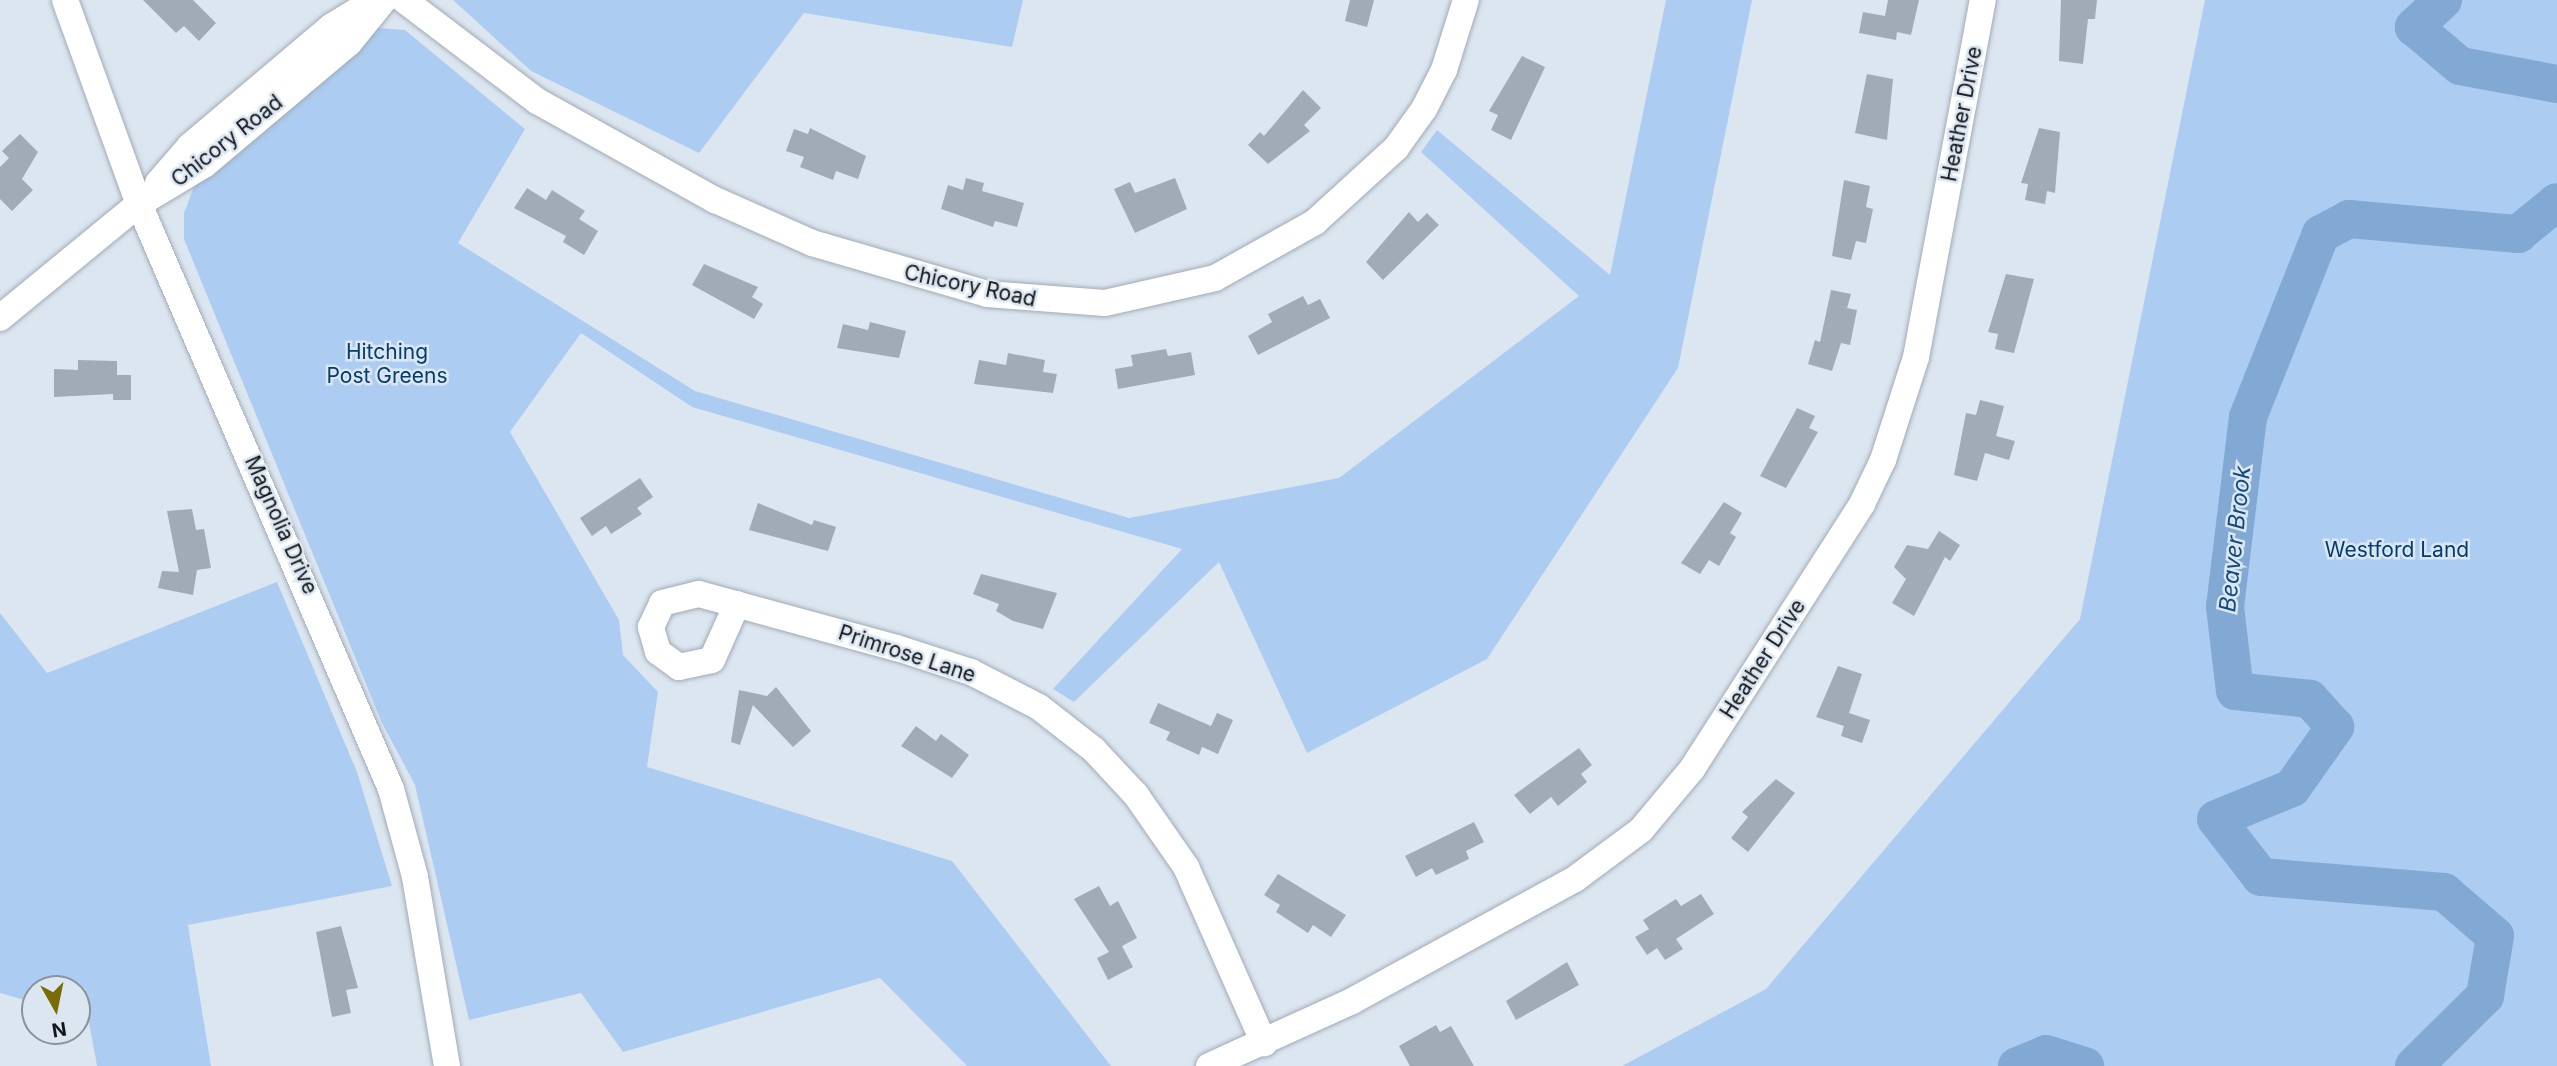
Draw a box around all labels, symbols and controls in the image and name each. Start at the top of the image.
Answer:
street label: Heather Drive [1937,44,1987,184]
street label: Chicory Road [166,90,288,192]
street label: Chicory Road [902,260,1038,312]
park label: Hitching Post Greens [327,339,447,389]
street label: Magnolia Drive [239,452,323,598]
water label: Beaver Brook [2214,465,2256,613]
park label: Westford Land [2325,537,2469,563]
street label: Heather Drive [1715,595,1811,723]
street label: Primrose Lane [835,620,979,688]
north arrow [21,975,91,1045]
text: N [50,1017,68,1042]

